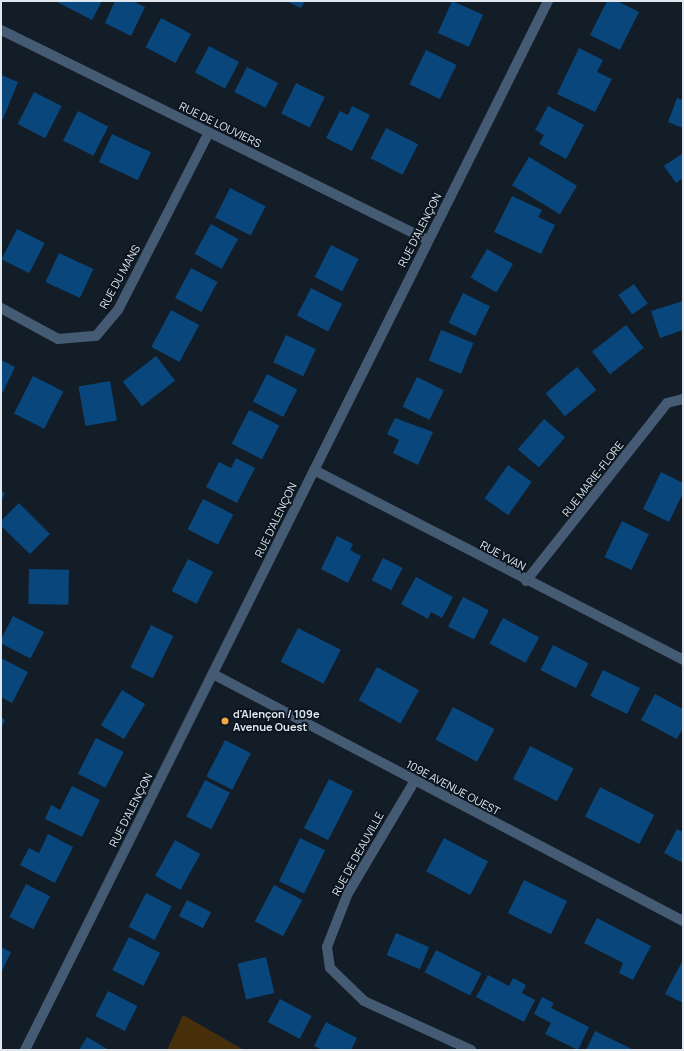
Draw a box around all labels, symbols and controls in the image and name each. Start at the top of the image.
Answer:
street label: RUE DE LOUVIERS [177,100,263,150]
street label: RUE D'ALENÇON [396,191,444,269]
street label: RUE DU MANS [97,243,143,311]
street label: RUE MARIE-FLORE [560,439,626,519]
street label: RUE D'ALENÇON [252,481,300,559]
street label: RUE YVAN [478,539,528,573]
place label: d'Alençon / 109e Avenue Ouest [233,708,320,734]
marker: d'Alençon / 109e Avenue Ouest [220,716,230,726]
street label: 109E AVENUE OUEST [404,758,502,818]
street label: RUE D'ALENÇON [107,771,155,849]
street label: RUE DE DEAUVILLE [329,810,387,898]

